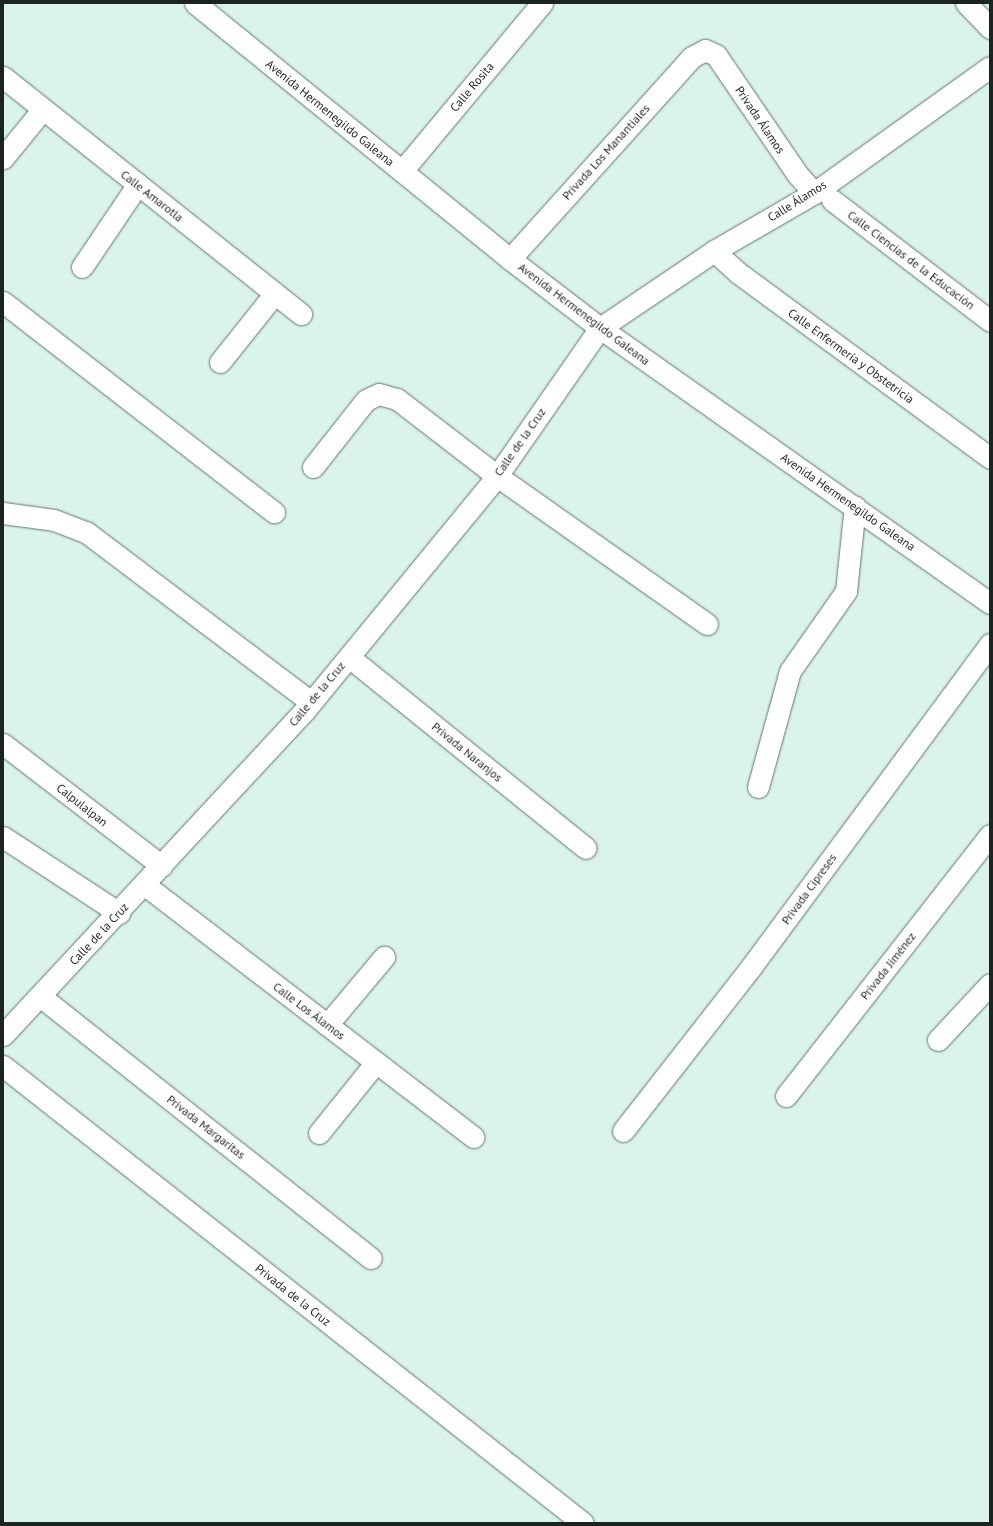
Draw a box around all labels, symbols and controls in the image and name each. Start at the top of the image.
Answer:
street label: Avenida Hermenegildo Galeana [263,57,397,169]
street label: Calle Rosita [447,59,497,115]
street label: Privada Álamos [732,83,788,157]
street label: Privada Los Manantiales [559,101,653,203]
street label: Calle Amarotla [118,167,186,225]
street label: Calle Álamos [765,177,829,225]
street label: Calle Ciencias de la Educación [845,208,977,312]
street label: Avenida Hermenegildo Galeana [515,260,653,368]
street label: Calle Enfermería y Obstetricia [785,305,917,407]
street label: Calle de la Cruz [491,405,549,479]
street label: Avenida Hermenegildo Galeana [778,450,918,554]
street label: Calle de la Cruz [286,659,348,729]
street label: Privada Naranjos [429,719,505,785]
street label: Calpulalpan [54,781,110,829]
street label: Privada Cipreses [779,851,839,927]
street label: Calle de la Cruz [66,900,132,968]
street label: Privada Jiménez [857,930,919,1002]
street label: Calle Los Álamos [270,979,348,1043]
street label: Privada Margaritas [164,1092,248,1162]
street label: Privada de la Cruz [252,1261,334,1329]

